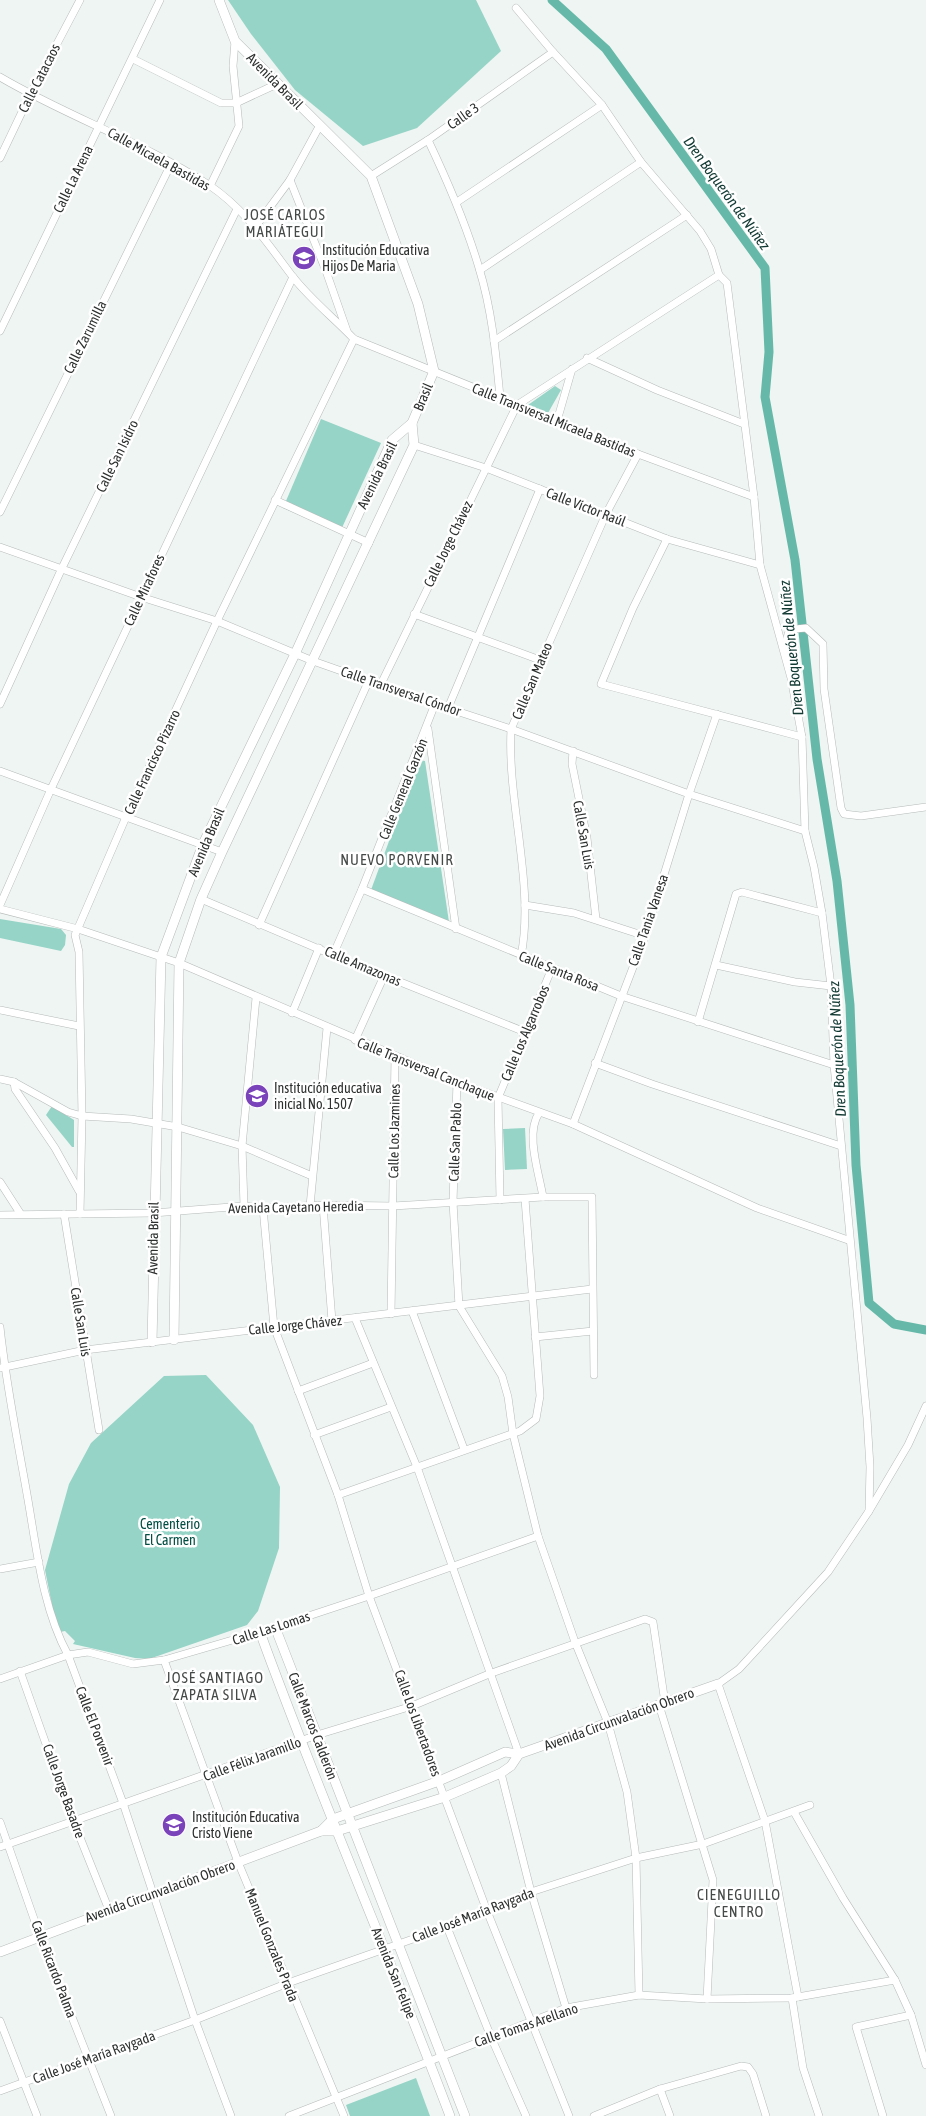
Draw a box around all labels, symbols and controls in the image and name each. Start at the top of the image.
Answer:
street label: Calle Catacaos [15,41,63,115]
street label: Avenida Brasil [244,50,307,113]
street label: Calle 3 [444,99,482,133]
street label: Calle Micaela Bastidas [105,124,213,194]
water label: Dren Boquerón de Núñez [680,133,774,253]
street label: Calle La Arena [50,143,96,215]
district label: JOSÉ CARLOS MARIÁTEGUI [244,206,326,240]
place label: Institución Educativa Hijos De Maria [322,242,429,274]
school or university icon: Institución Educativa Hijos De Maria [291,245,317,271]
street label: Calle Zarumilla [60,298,110,376]
street label: Brasil [410,380,436,413]
street label: Calle Transversal Micaela Bastidas [470,380,638,460]
street label: Calle San Isidro [93,417,141,495]
street label: Avenida Brasil [354,439,400,511]
street label: Calle Víctor Raúl [544,484,628,530]
street label: Calle Jorge Chávez [420,498,476,590]
street label: Calle Mirafores [120,552,168,628]
water label: Dren Boquerón de Núñez [775,579,807,716]
street label: Calle San Mateo [509,640,555,722]
street label: Calle Transversal Cóndor [339,663,464,719]
street label: Calle Francisco Pizarro [121,707,183,817]
street label: Calle General Garzón [375,736,431,842]
street label: Calle San Luis [570,799,598,871]
street label: Avenida Brasil [184,805,228,879]
district label: NUEVO PORVENIR [340,851,454,868]
street label: Calle Tania Vanesa [625,872,671,968]
street label: Calle Amazonas [322,943,404,989]
street label: Calle Santa Rosa [517,948,601,994]
water label: Dren Boquerón de Núñez [825,980,849,1117]
street label: Calle Los Algarrobos [498,982,552,1083]
street label: Calle Transversal Canchaque [355,1034,497,1104]
place label: Institución educativa inicial No. 1507 [274,1080,382,1112]
school or university icon: Institución educativa inicial No. 1507 [244,1083,270,1109]
street label: Calle Los Jazmines [385,1083,403,1178]
street label: Calle San Pablo [446,1102,464,1182]
street label: Avenida Cayetano Heredia [228,1198,364,1216]
street label: Avenida Brasil [144,1201,162,1275]
street label: Calle San Luis [68,1286,94,1358]
street label: Calle Jorge Chávez [248,1312,342,1338]
park label: Cementerio El Carmen [140,1516,200,1548]
street label: Calle Las Lomas [230,1608,312,1648]
street label: Calle Los Libertadores [391,1668,445,1778]
district label: JOSÉ SANTIAGO ZAPATA SILVA [166,1669,264,1703]
street label: Calle Marcos Calderón [285,1670,341,1782]
street label: Calle El Porvenir [73,1684,118,1769]
street label: Avenida Circunvalación Obrero [542,1684,696,1754]
street label: Calle Félix Jaramillo [201,1734,303,1784]
street label: Calle Jorge Basadre [40,1742,88,1840]
place label: Institución Educativa Cristo Viene [192,1809,299,1841]
school or university icon: Institución Educativa Cristo Viene [161,1812,187,1838]
street label: Avenida Circunvalación Obrero [83,1856,237,1926]
street label: Calle José María Raygada [410,1884,536,1946]
street label: Manuel Gonzales Prada [242,1886,302,2004]
district label: CIENEGUILLO CENTRO [697,1886,781,1920]
street label: Calle Ricardo Palma [28,1918,80,2020]
street label: Avenida San Felipe [368,1925,420,2021]
street label: Calle Tomas Arellano [472,2000,580,2050]
street label: Calle José María Raygada [31,2027,157,2087]

